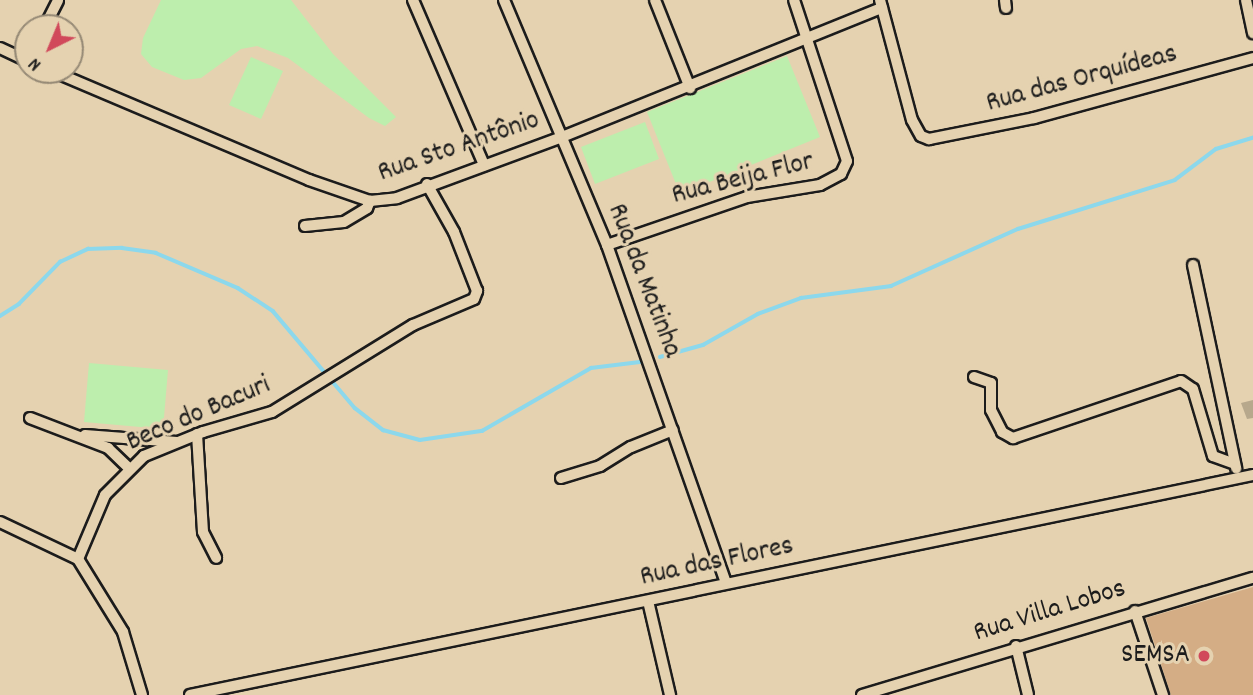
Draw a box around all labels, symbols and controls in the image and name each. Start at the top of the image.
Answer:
north arrow [14,14,84,84]
street label: Rua das Orquídeas [983,38,1181,122]
text: N [23,50,48,76]
street label: Rua Sto Antônio [374,105,544,191]
street label: Rua Beija Flor [669,146,817,214]
street label: Rua da Matinha [598,199,688,363]
street label: Beco do Bacuri [122,370,276,460]
street label: Rua das Flores [637,530,797,596]
street label: Rua Villa Lobos [970,573,1130,651]
place label: SEMSA [1121,639,1190,673]
marker: SEMSA [1196,648,1212,664]

